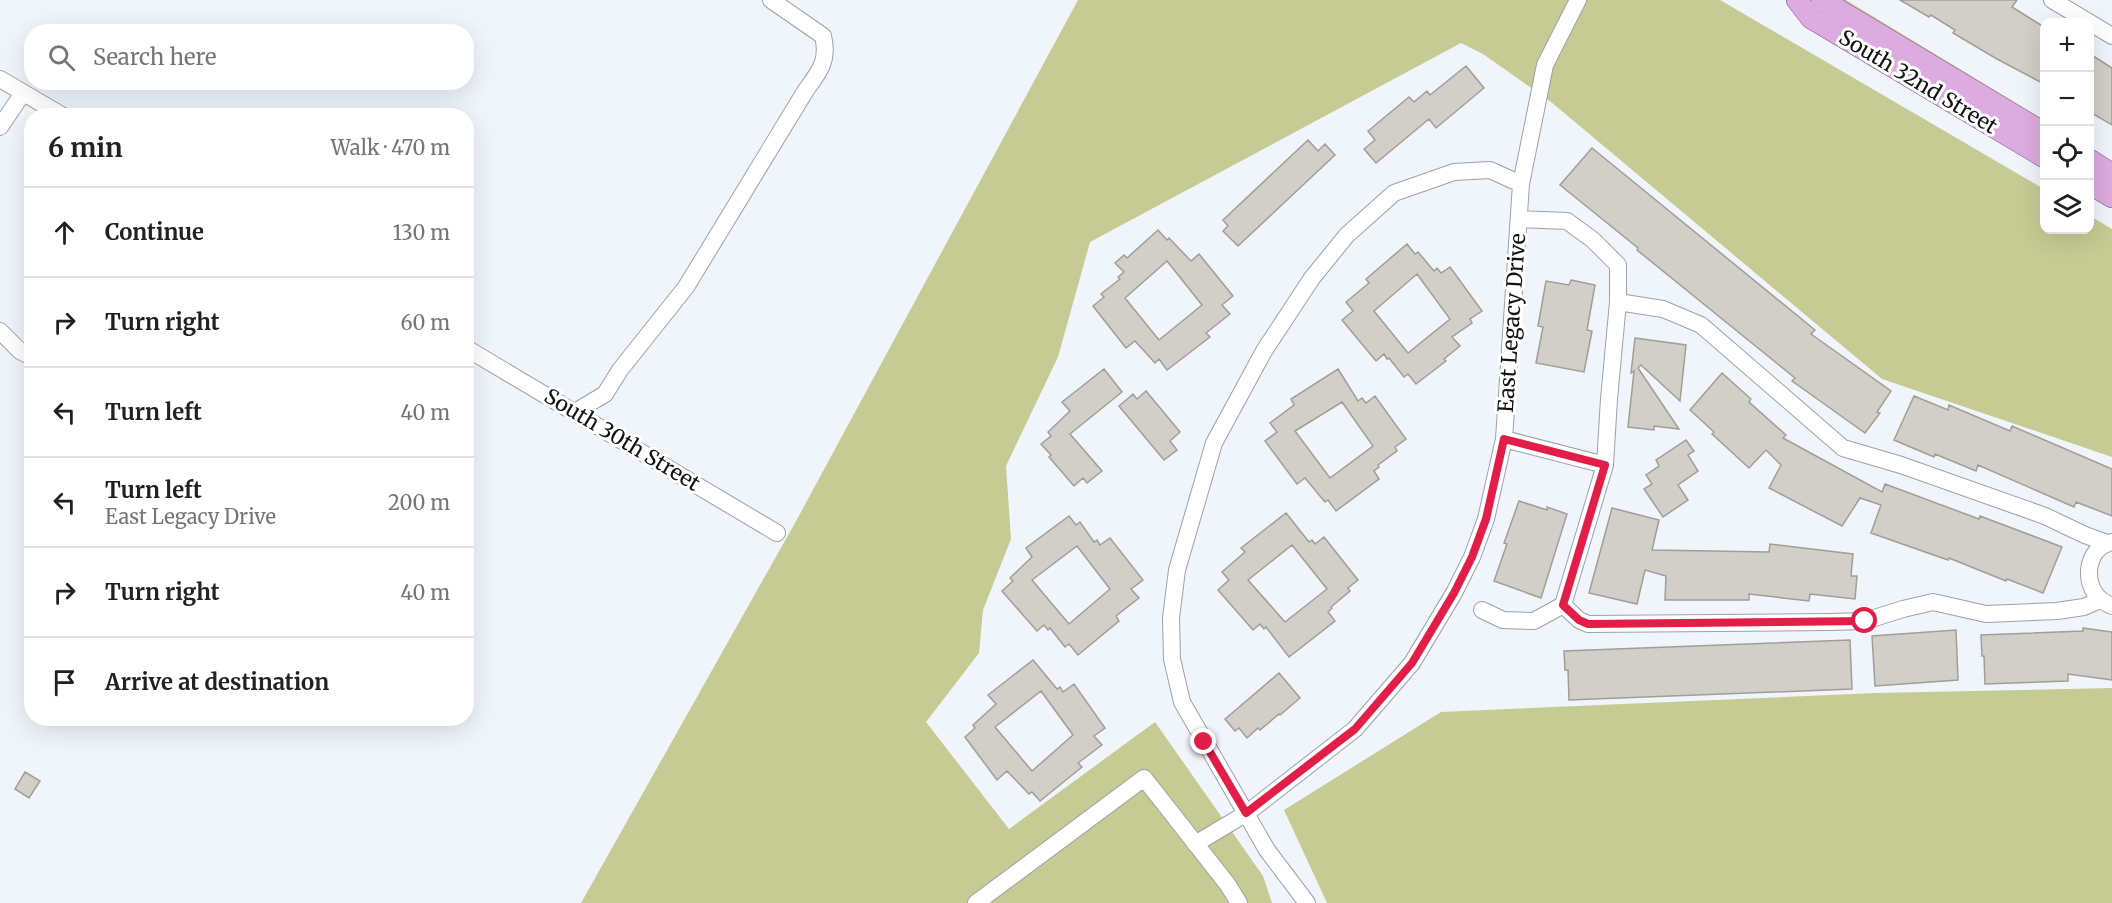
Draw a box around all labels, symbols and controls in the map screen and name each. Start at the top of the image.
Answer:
map controls [2040,18,2094,234]
button: + [2040,18,2094,72]
search box [24,24,474,90]
street label: South 32nd Street [1834,24,2002,140]
icon: search [45,41,78,74]
text: Search here [93,43,216,71]
button: − [2040,72,2094,126]
button: locate [2040,126,2094,180]
text: 6 min [48,131,123,164]
text: Walk · 470 m [331,135,450,160]
button: layers [2040,180,2094,234]
icon: ahead [48,216,81,249]
text: Continue [105,218,204,246]
text: 130 m [393,220,450,245]
street label: East Legacy Drive [1492,232,1531,413]
icon: right [48,306,81,339]
text: Turn right [105,308,219,336]
text: 60 m [400,310,450,335]
street label: South 30th Street [539,382,705,497]
icon: left [48,396,81,429]
text: Turn left [105,398,202,426]
text: 40 m [400,400,450,425]
text: Turn left [105,476,202,504]
icon: left [48,486,81,519]
text: 200 m [388,490,450,515]
text: East Legacy Drive [105,504,276,529]
icon: right [48,576,81,609]
text: Turn right [105,578,219,606]
text: 40 m [400,580,450,605]
route start [1851,607,1877,633]
icon: arrive [48,666,81,699]
text: Arrive at destination [105,668,329,696]
route end [1190,728,1216,754]

